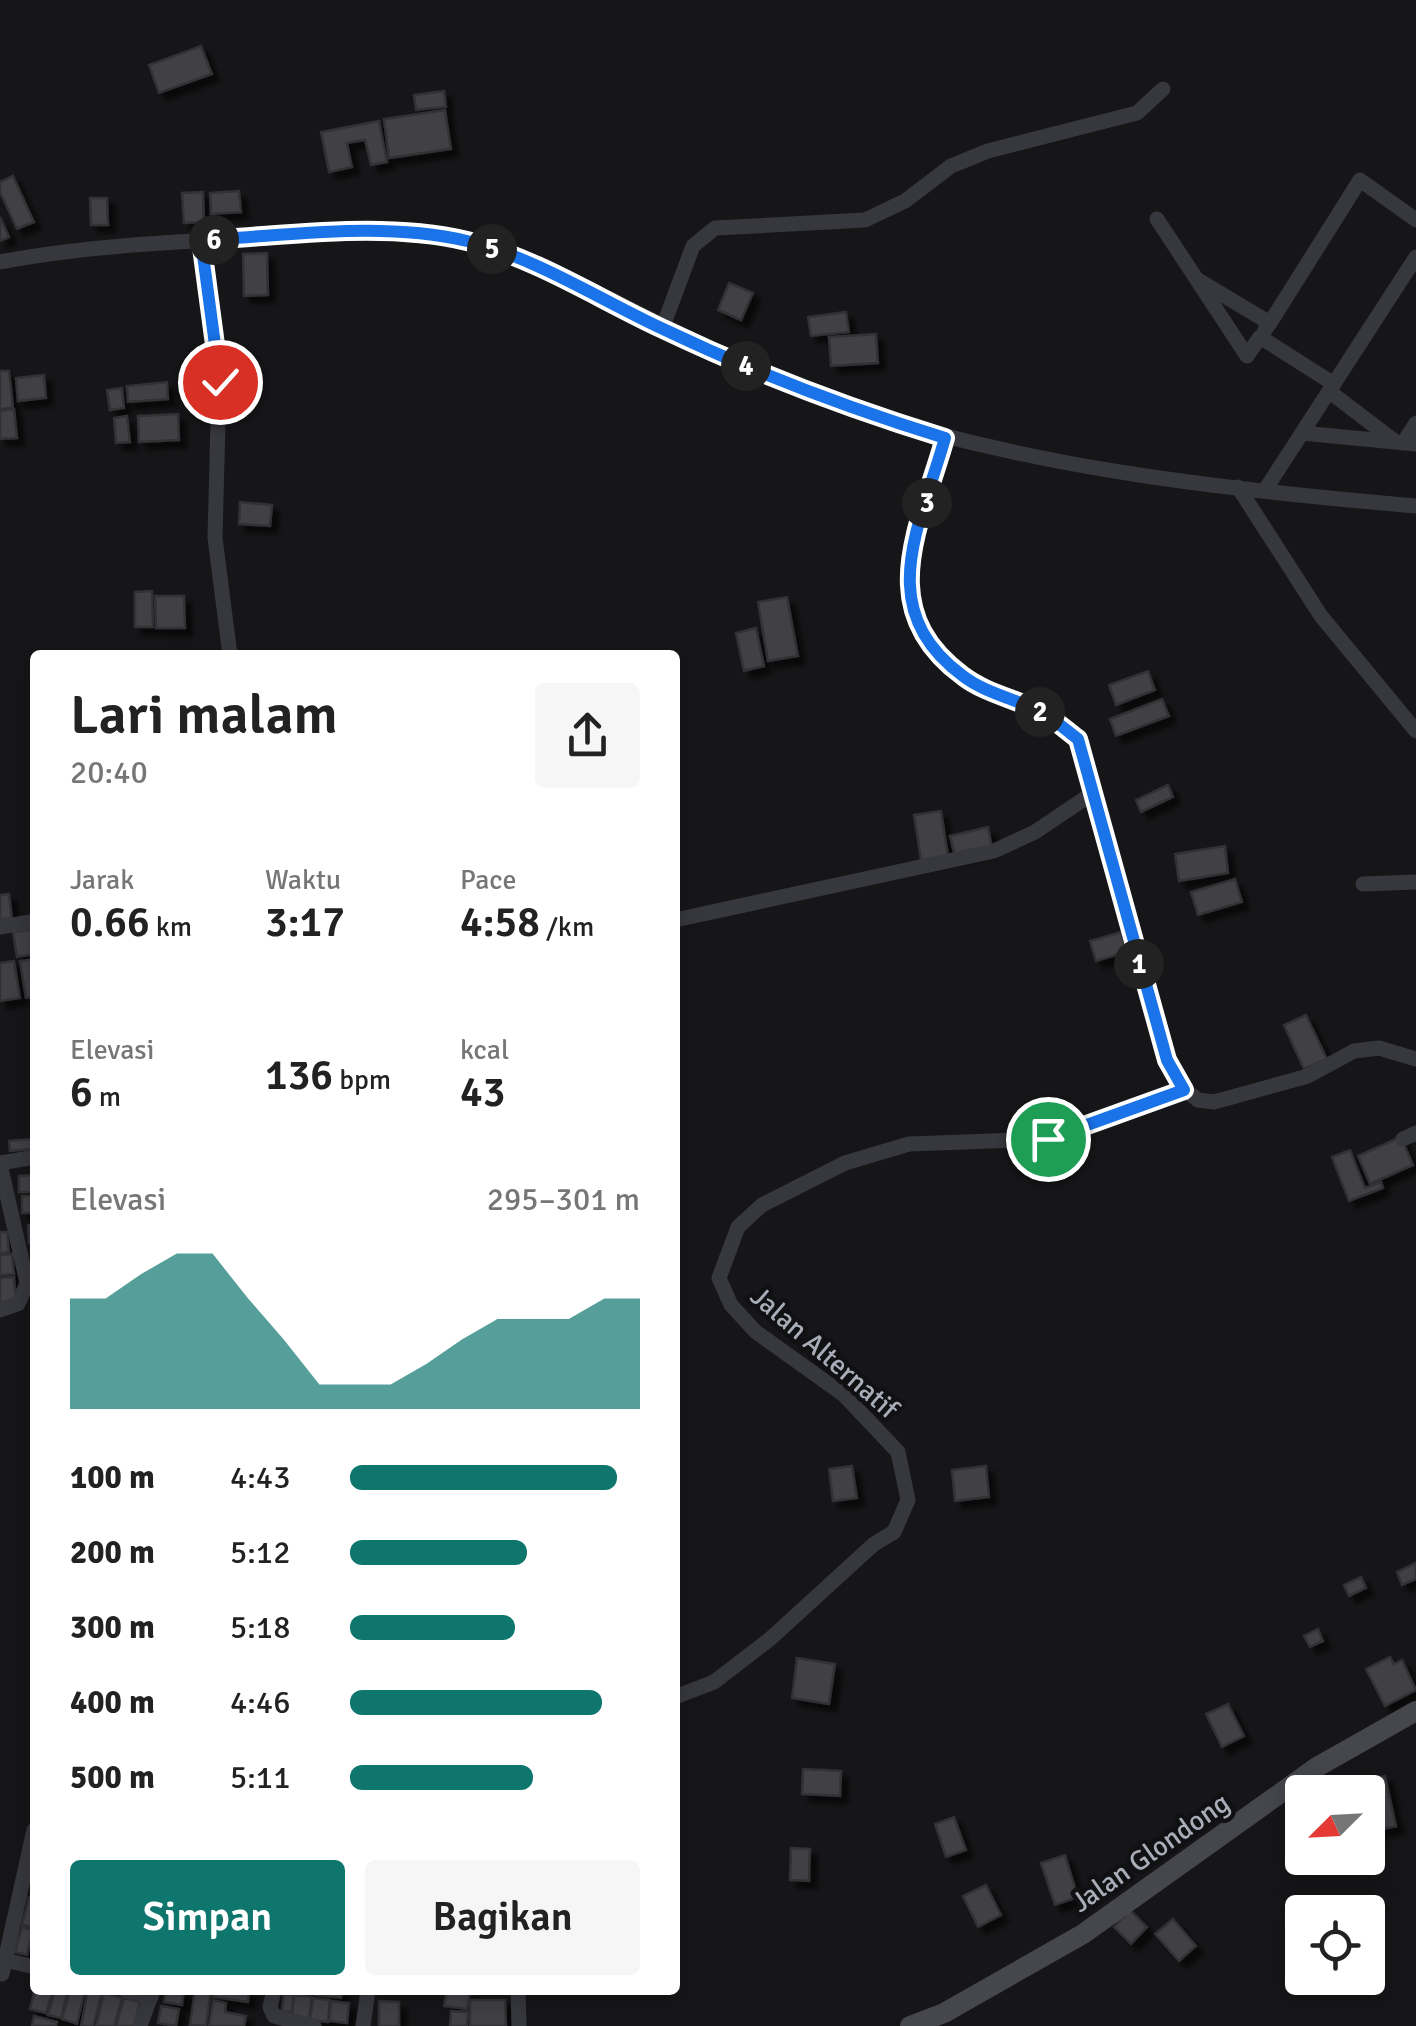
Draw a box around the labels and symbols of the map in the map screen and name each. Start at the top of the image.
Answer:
pin: 6 [189,215,239,265]
pin: 5 [467,224,517,274]
pin [178,340,263,425]
pin: 4 [721,341,771,391]
pin: 3 [902,478,952,528]
pin: 2 [1015,687,1065,737]
pin: 1 [1114,939,1164,989]
pin [1006,1097,1091,1182]
street label: Jalan Alternatif [744,1279,906,1427]
north arrow [1285,1775,1385,1875]
street label: Jalan Glondong [1065,1786,1236,1920]

